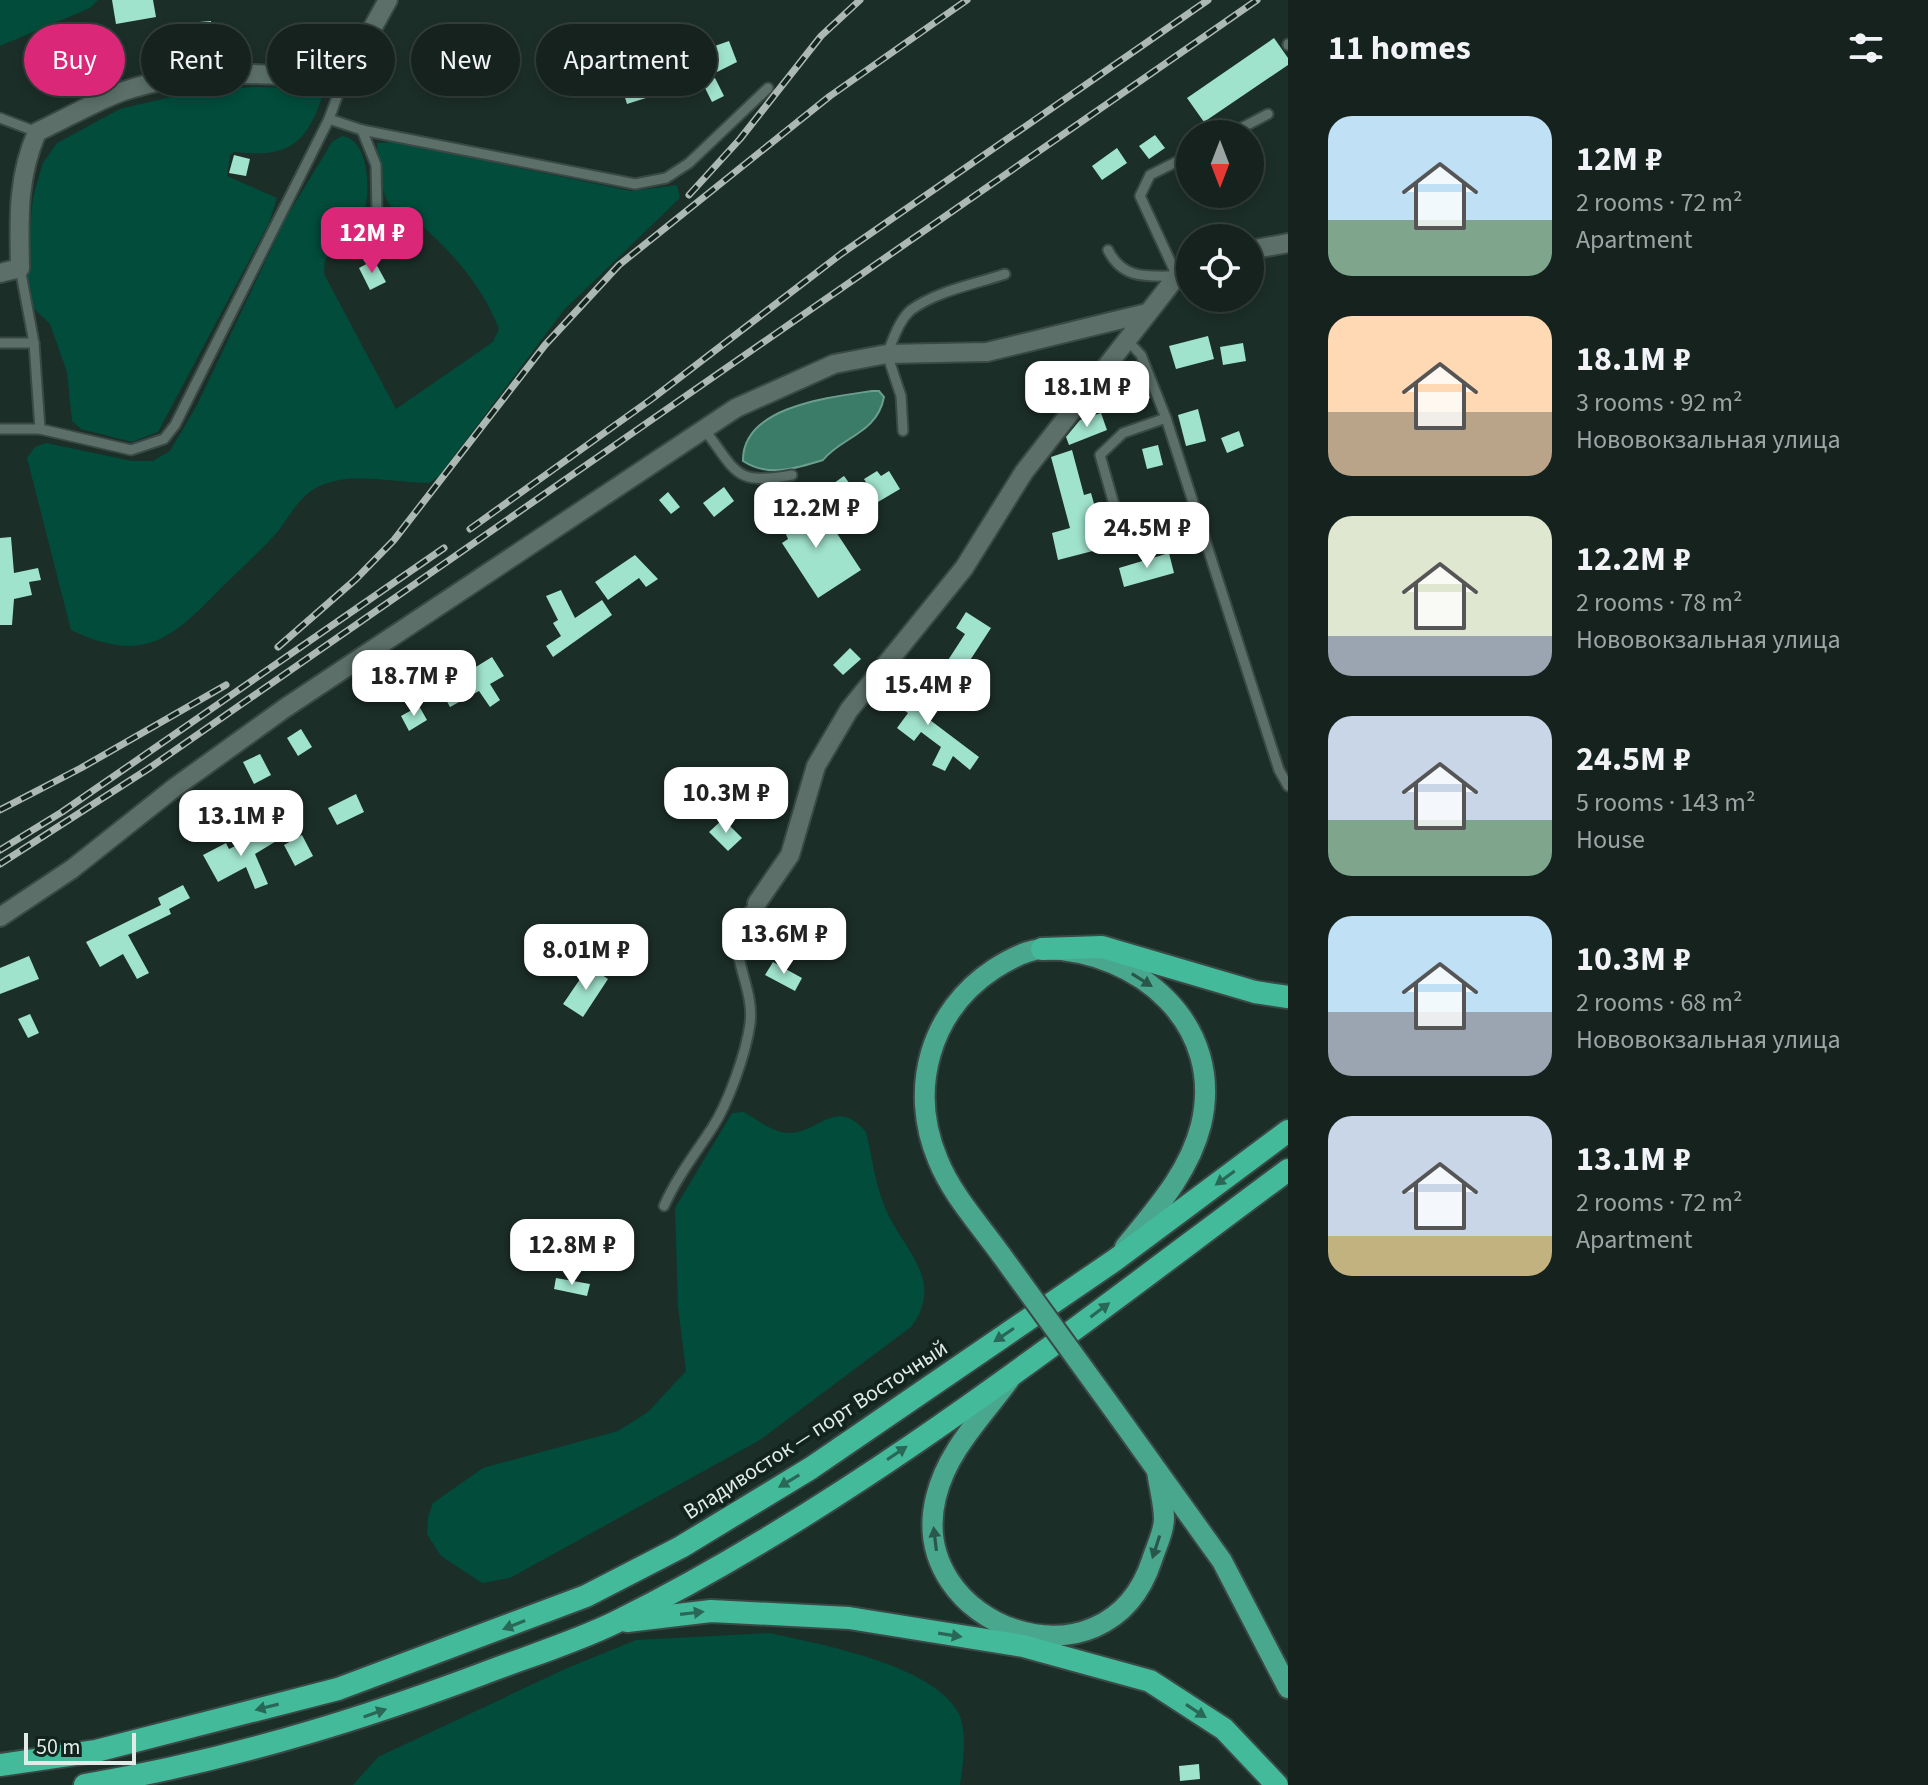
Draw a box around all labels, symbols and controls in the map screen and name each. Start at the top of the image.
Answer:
chip: Buy [24,24,125,96]
chip: Rent [141,24,251,96]
chip: Filters [267,24,395,96]
chip: New [411,24,520,96]
chip: Apartment [536,24,717,96]
text: 11 homes [1328,24,1471,73]
icon: filters [1844,26,1888,70]
north arrow [1176,120,1264,208]
map controls [1176,120,1264,312]
text: 12M ₽ [1576,135,1663,184]
icon: home [1392,148,1488,244]
text: 2 rooms · 72 m² [1576,184,1743,221]
pin: 12M ₽ [316,207,428,275]
text: 12M ₽ [339,214,405,251]
text: Apartment [1576,221,1693,258]
button: locate [1176,224,1264,312]
text: 18.1M ₽ [1576,335,1691,384]
icon: home [1392,348,1488,444]
pin: 18.1M ₽ [1013,361,1161,429]
text: 18.1M ₽ [1043,368,1131,405]
text: 3 rooms · 92 m² [1576,384,1743,421]
text: Нововокзальная улица [1576,421,1841,458]
pin: 12.2M ₽ [742,482,890,550]
text: 12.2M ₽ [772,489,860,526]
pin: 24.5M ₽ [1073,502,1221,570]
text: 24.5M ₽ [1103,509,1191,546]
text: 12.2M ₽ [1576,535,1691,584]
icon: home [1392,548,1488,644]
text: 2 rooms · 78 m² [1576,584,1743,621]
text: Нововокзальная улица [1576,621,1841,658]
pin: 18.7M ₽ [340,650,488,718]
text: 18.7M ₽ [370,657,458,694]
pin: 15.4M ₽ [854,659,1002,727]
text: 15.4M ₽ [884,666,972,703]
text: 24.5M ₽ [1576,735,1691,784]
icon: home [1392,748,1488,844]
pin: 10.3M ₽ [652,767,800,835]
text: 10.3M ₽ [682,774,770,811]
text: 5 rooms · 143 m² [1576,784,1755,821]
pin: 13.1M ₽ [167,790,315,858]
text: 13.1M ₽ [197,797,285,834]
text: House [1576,821,1645,858]
pin: 13.6M ₽ [710,908,858,976]
text: 13.6M ₽ [740,915,828,952]
pin: 8.01M ₽ [512,924,660,992]
text: 8.01M ₽ [542,931,630,968]
text: 10.3M ₽ [1576,935,1691,984]
icon: home [1392,948,1488,1044]
one-way arrow [1131,972,1153,986]
text: 2 rooms · 68 m² [1576,984,1743,1021]
text: Нововокзальная улица [1576,1021,1841,1058]
text: 13.1M ₽ [1576,1135,1691,1184]
icon: home [1392,1148,1488,1244]
one-way arrow [1215,1169,1236,1185]
text: 2 rooms · 72 m² [1576,1184,1743,1221]
pin: 12.8M ₽ [498,1219,646,1287]
text: Apartment [1576,1221,1693,1258]
text: 12.8M ₽ [528,1226,616,1263]
one-way arrow [1089,1302,1110,1318]
one-way arrow [994,1327,1015,1342]
street label: Владивосток — порт Восточный [677,1332,954,1528]
one-way arrow [886,1446,908,1461]
one-way arrow [778,1474,800,1488]
one-way arrow [928,1526,941,1551]
one-way arrow [1149,1536,1162,1560]
one-way arrow [680,1607,705,1620]
one-way arrow [502,1619,526,1632]
one-way arrow [938,1629,963,1641]
one-way arrow [255,1702,280,1714]
one-way arrow [1185,1703,1206,1718]
one-way arrow [363,1707,387,1719]
scale bar [24,1729,136,1765]
text: 50 m [36,1731,81,1763]

